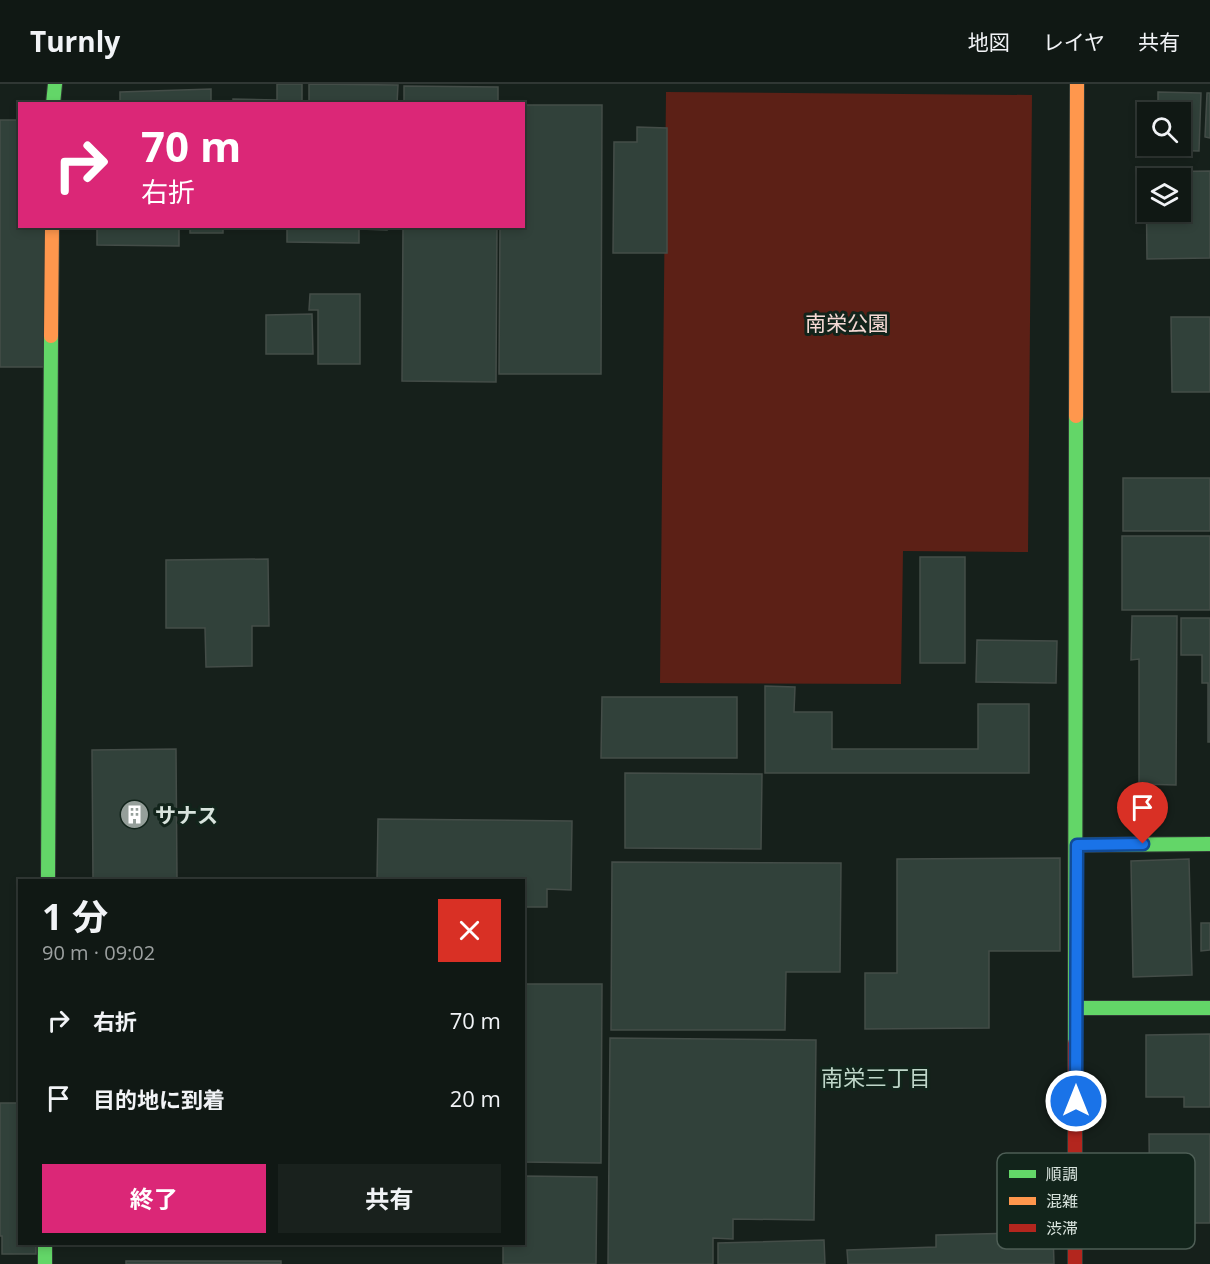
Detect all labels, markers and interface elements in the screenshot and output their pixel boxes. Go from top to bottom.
text: Turnly [30,22,120,60]
text: 地図 [968,28,1010,56]
text: レイヤ [1043,28,1105,56]
text: 共有 [1138,28,1180,56]
map controls [1137,102,1191,222]
button: search [1137,102,1191,156]
text: 70 m [141,117,241,174]
icon: right [42,126,120,204]
button: layers [1137,168,1191,222]
text: 右折 [141,173,195,210]
park label: 南栄公園 [805,309,889,337]
pin [1117,782,1168,844]
icon: arrive [1126,791,1159,824]
building icon: サナス [118,799,150,831]
place label: サナス [155,801,218,829]
text: 1 分 [42,892,108,941]
button: close [438,899,501,962]
text: 90 m · 09:02 [42,939,155,966]
icon: right [42,1004,75,1037]
text: 70 m [450,1005,501,1035]
text: 右折 [93,1006,137,1036]
district label: 南栄三丁目 [821,1062,931,1092]
position arrow [1044,1069,1108,1133]
icon: arrive [42,1082,75,1115]
text: 20 m [450,1083,501,1113]
text: 目的地に到着 [93,1084,225,1114]
legend [997,1153,1195,1249]
text: 順調 [1046,1163,1078,1185]
button: 終了 [42,1164,266,1233]
button: 共有 [278,1164,501,1233]
text: 混雑 [1046,1190,1078,1212]
text: 渋滞 [1046,1217,1078,1239]

